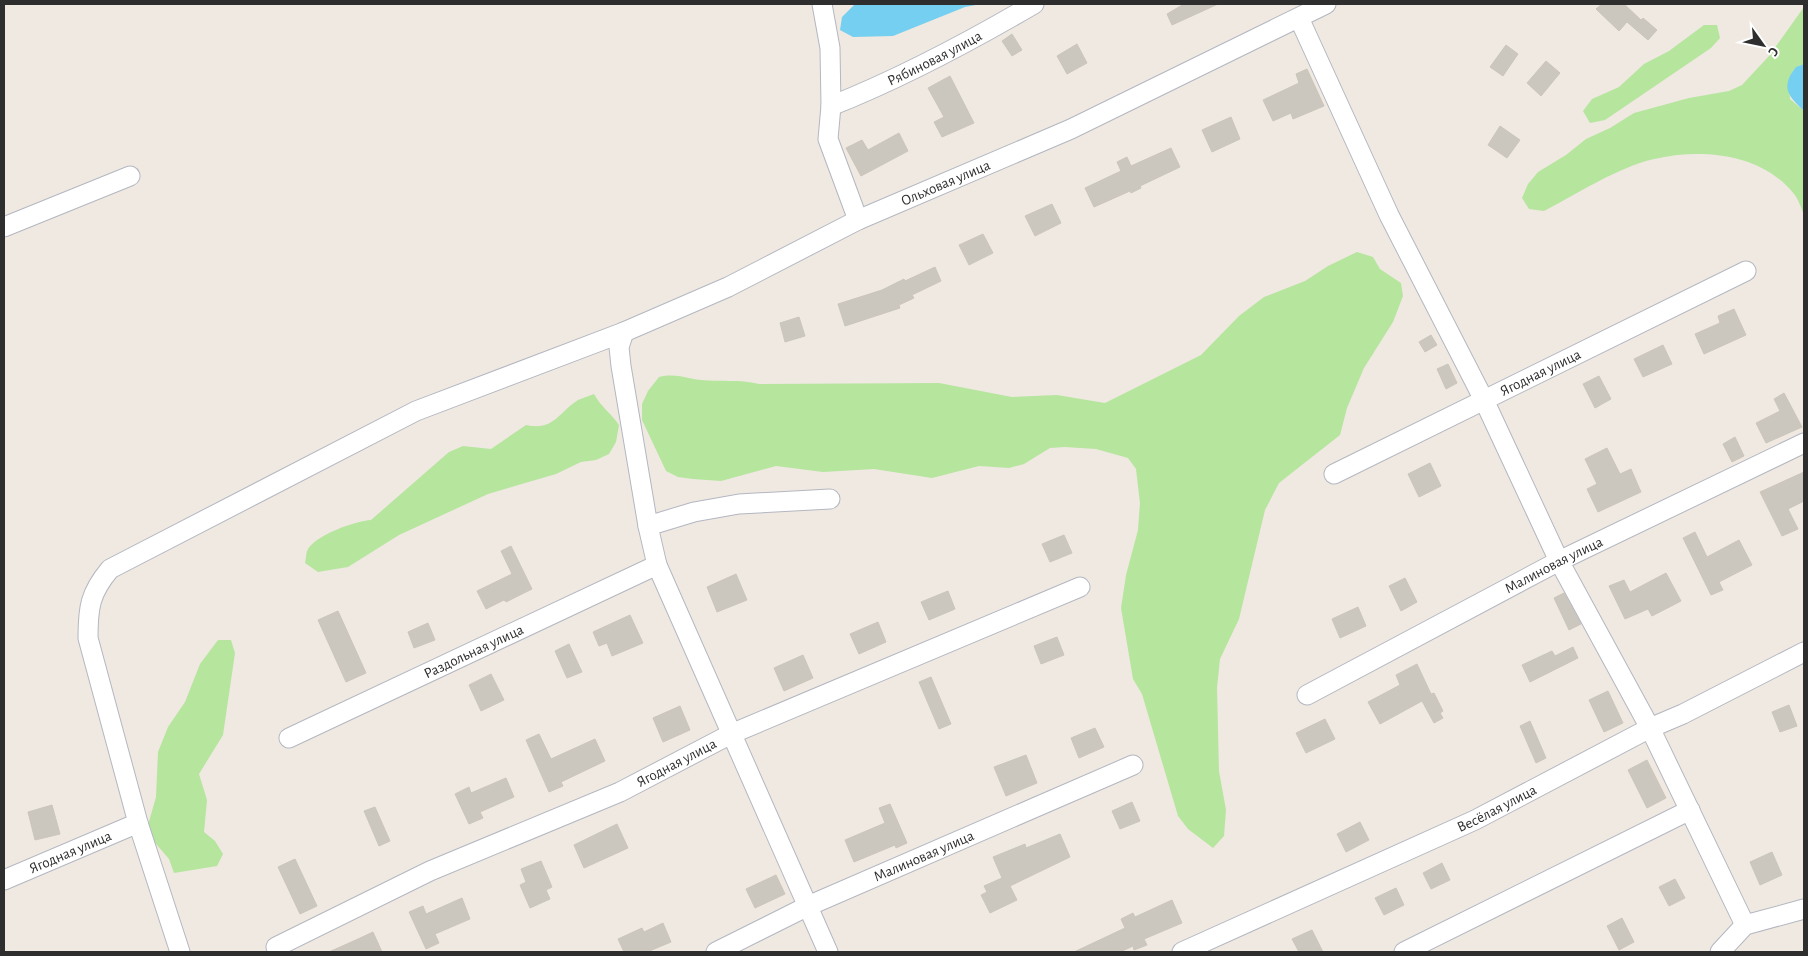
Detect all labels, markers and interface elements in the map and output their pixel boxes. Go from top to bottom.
north arrow [1738,20,1788,70]
street label: Рябиновая улица [885,28,984,88]
text: С [1765,44,1781,59]
street label: Ольховая улица [899,157,992,208]
street label: Ягодная улица [1498,346,1583,398]
street label: Малиновая улица [1502,534,1605,596]
street label: Раздольная улица [421,621,526,681]
street label: Ягодная улица [634,736,719,790]
street label: Весёлая улица [1455,782,1539,835]
street label: Малиновая улица [871,827,976,884]
street label: Ягодная улица [27,828,114,876]

